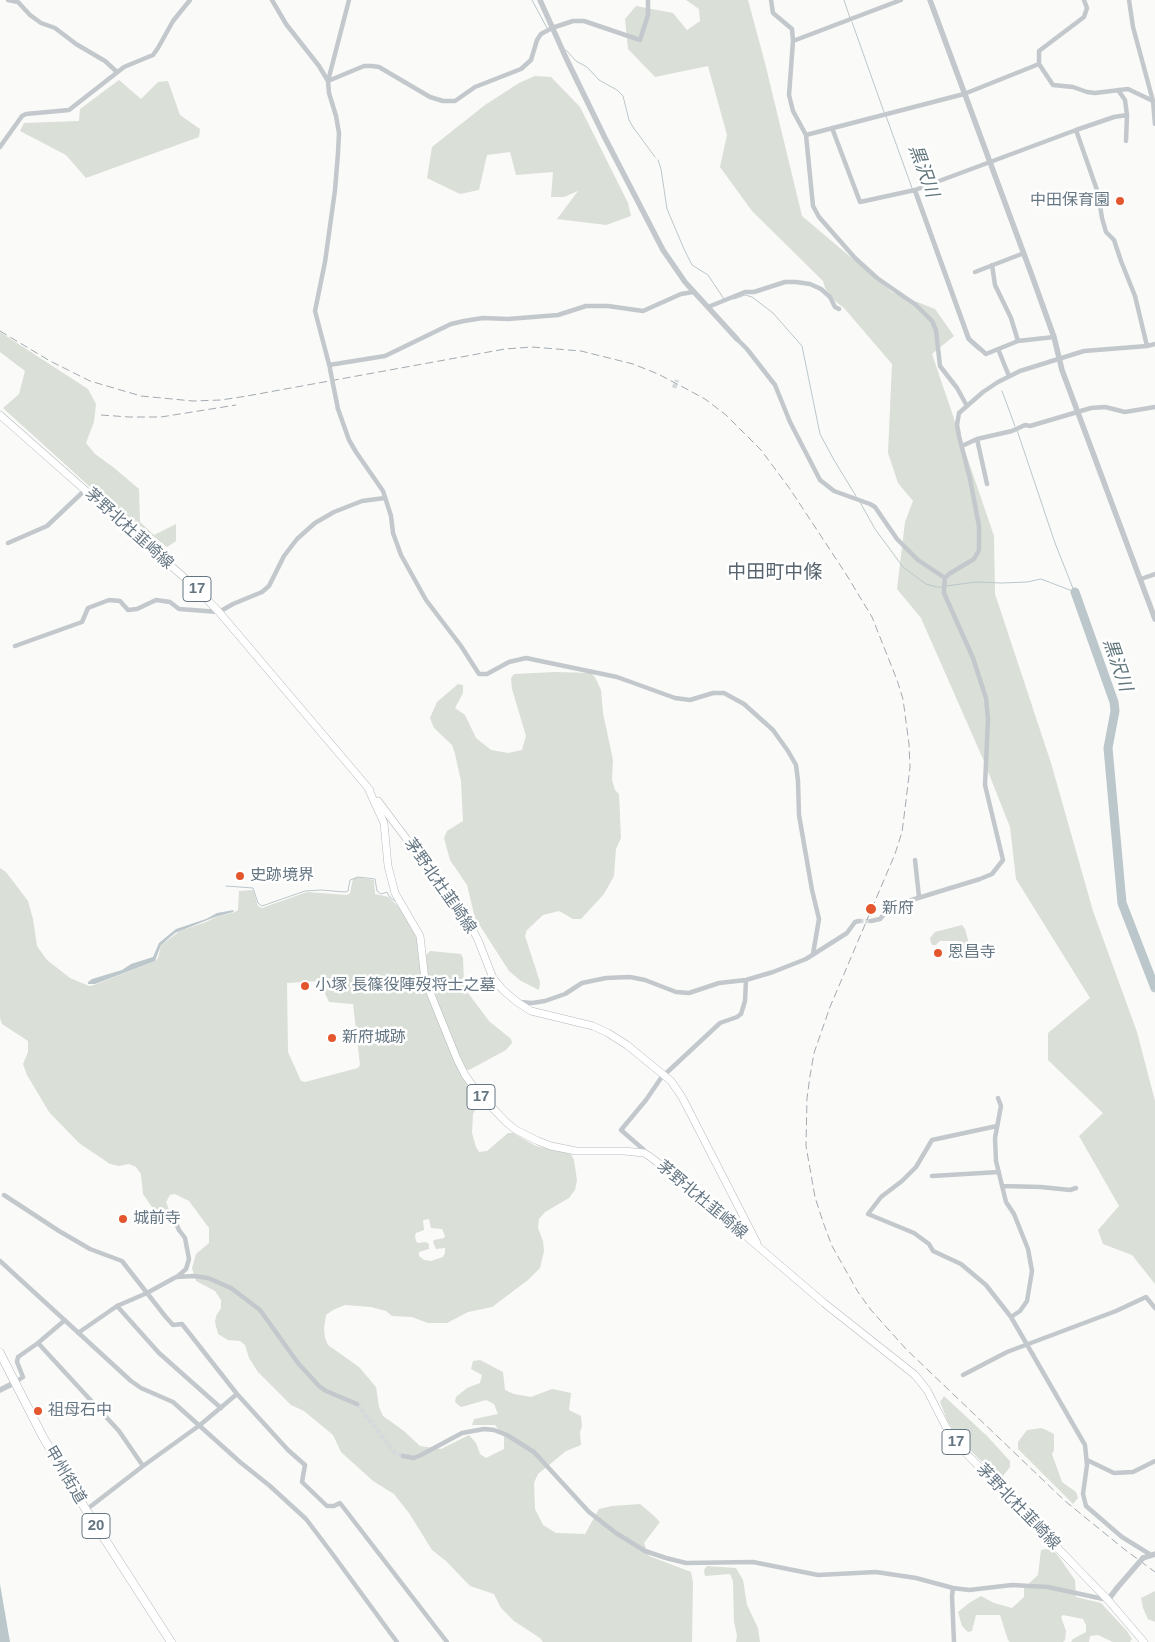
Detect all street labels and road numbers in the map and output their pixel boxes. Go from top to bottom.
street label: 茅野北杜韮崎線 [81,484,177,574]
road number: 17 [183,576,211,602]
street label: 茅野北杜韮崎線 [400,835,480,937]
road number: 17 [467,1084,495,1110]
street label: 茅野北杜韮崎線 [653,1157,751,1243]
road number: 17 [942,1430,970,1454]
street label: 甲州街道 [40,1443,90,1507]
street label: 茅野北杜韮崎線 [972,1460,1064,1554]
road number: 20 [82,1514,110,1538]

